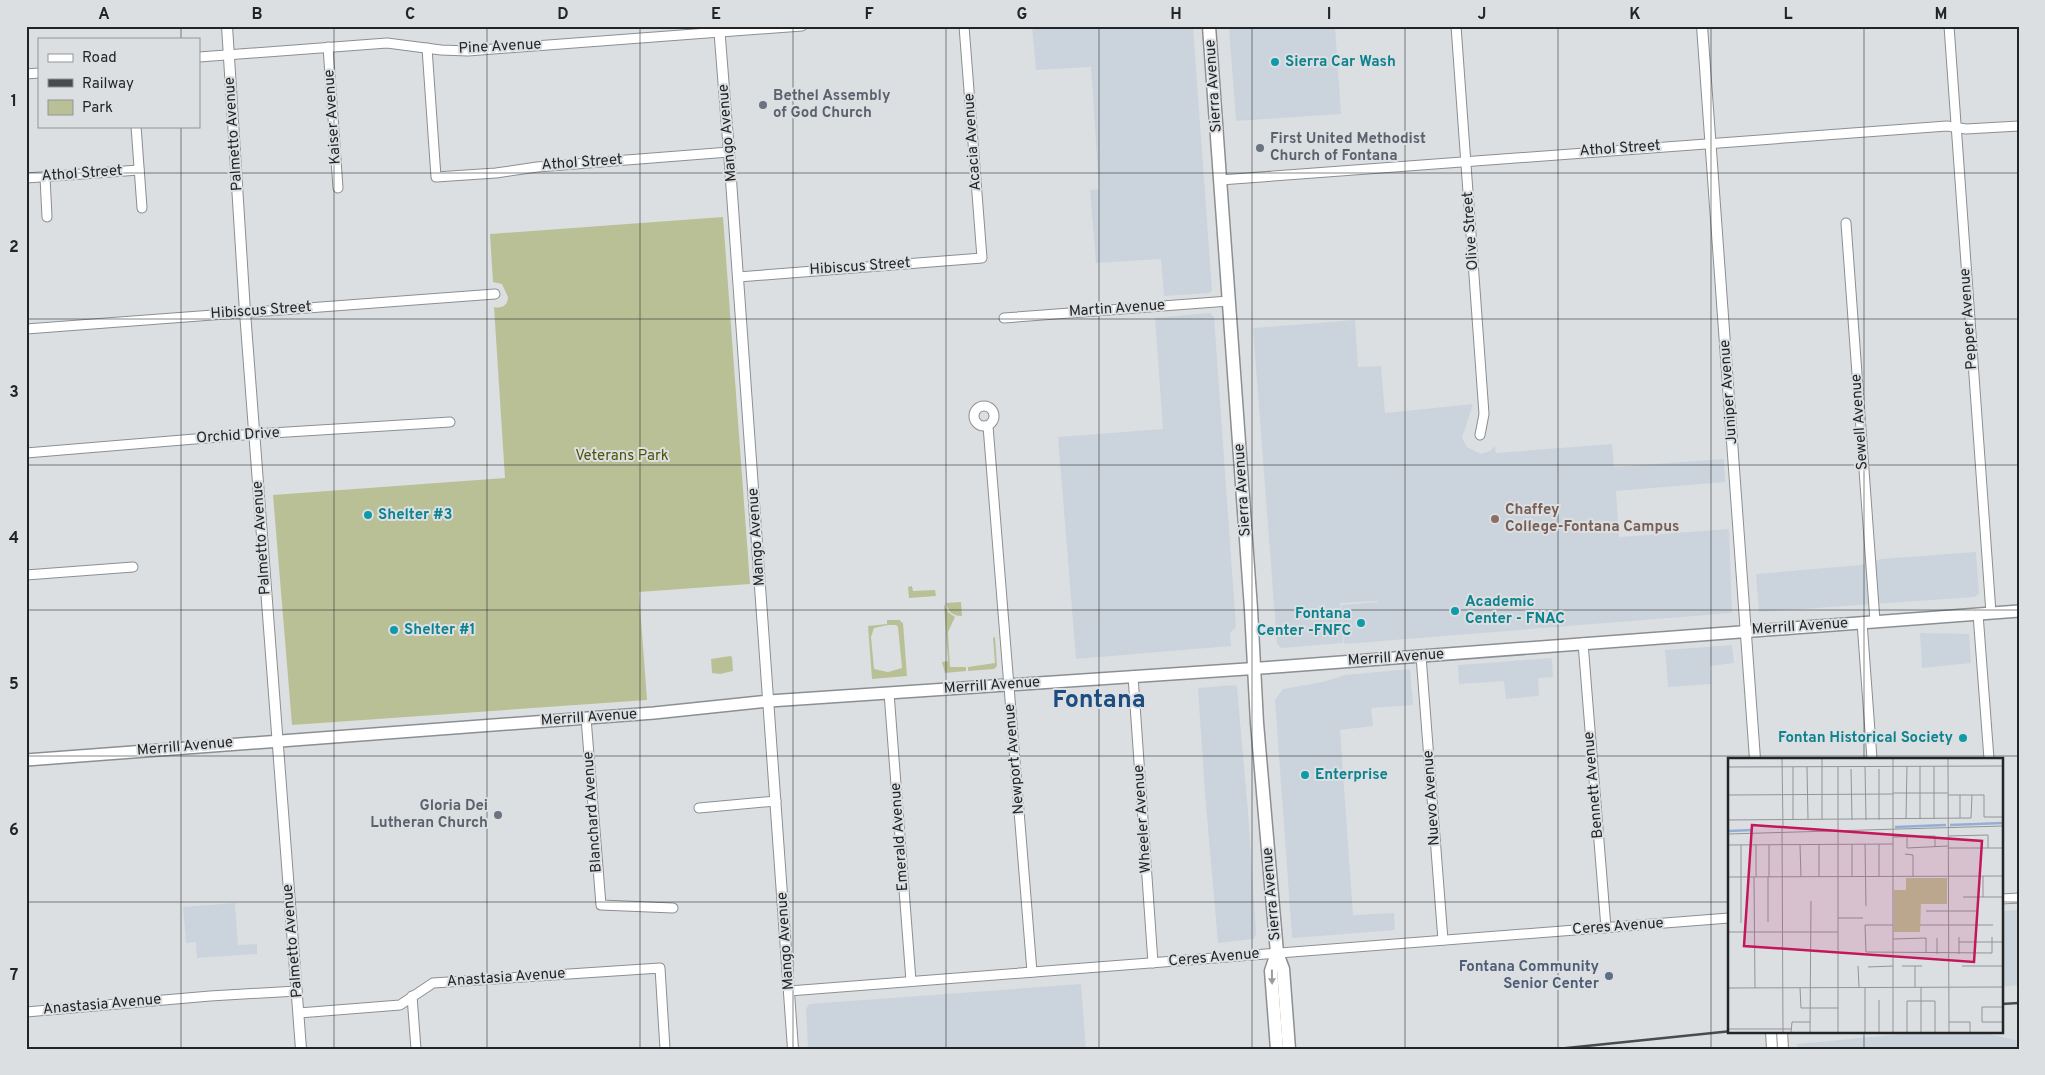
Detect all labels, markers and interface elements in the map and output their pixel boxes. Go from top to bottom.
text: A [98,5,110,25]
text: B [251,5,263,25]
text: C [405,5,415,25]
text: D [557,5,569,25]
text: E [711,5,721,25]
text: F [864,5,874,25]
text: G [1017,5,1027,25]
text: H [1170,5,1182,25]
text: I [1327,5,1331,25]
text: J [1478,5,1486,25]
text: K [1629,5,1641,25]
text: L [1783,5,1793,25]
text: M [1935,5,1947,25]
street label: Pine Avenue [458,35,542,59]
legend [38,38,200,128]
street label: Sierra Avenue [1201,39,1227,133]
text: Road [82,49,117,68]
place label: Sierra Car Wash [1285,53,1396,72]
marker: Sierra Car Wash [1269,56,1281,68]
street label: Kaiser Avenue [320,69,346,165]
text: Railway [82,75,134,94]
street label: Palmetto Avenue [221,76,247,192]
street label: Mango Avenue [714,83,742,183]
place label: Bethel Assembly of God Church [773,87,891,123]
text: 1 [11,92,17,112]
street label: Acacia Avenue [960,93,986,191]
text: Park [82,99,113,118]
marker: Bethel Assembly of God Church [757,99,769,111]
place label: First United Methodist Church of Fontana [1270,130,1426,166]
street label: Athol Street [1579,137,1661,161]
marker: First United Methodist Church of Fontana [1254,142,1266,154]
street label: Athol Street [541,151,623,175]
street label: Athol Street [41,162,123,186]
street label: Olive Street [1459,191,1483,271]
text: 2 [9,238,19,258]
street label: Hibiscus Street [809,254,911,280]
street label: Pepper Avenue [1956,267,1982,371]
street label: Martin Avenue [1068,296,1166,322]
street label: Hibiscus Street [210,298,312,324]
street label: Juniper Avenue [1716,339,1742,445]
street label: Sewell Avenue [1847,373,1873,471]
text: 3 [9,383,19,403]
street label: Orchid Drive [196,424,280,448]
street label: Sierra Avenue [1230,443,1256,537]
park label: Veterans Park [575,447,669,466]
street label: Palmetto Avenue [249,480,275,596]
street label: Mango Avenue [744,487,770,587]
place label: Chaffey College-Fontana Campus [1505,501,1679,537]
place label: Shelter #3 [378,506,453,525]
marker: Shelter #3 [362,509,374,521]
marker: Chaffey College-Fontana Campus [1489,513,1501,525]
text: 4 [9,529,19,549]
place label: Academic Center - FNAC [1465,593,1565,629]
place label: Fontana Center -FNFC [1257,605,1351,641]
marker: Academic Center - FNAC [1449,605,1461,617]
street label: Merrill Avenue [1751,614,1849,640]
marker: Fontana Center -FNFC [1355,617,1367,629]
place label: Shelter #1 [404,621,476,640]
marker: Shelter #1 [388,624,400,636]
street label: Merrill Avenue [1347,645,1445,671]
street label: Merrill Avenue [943,673,1041,699]
text: 5 [9,675,19,695]
district label: Fontana [1052,685,1146,717]
street label: Newport Avenue [1001,703,1029,815]
street label: Merrill Avenue [540,705,638,731]
place label: Fontan Historical Society [1778,729,1953,748]
street label: Bennett Avenue [1580,731,1608,839]
marker: Fontan Historical Society [1957,732,1969,744]
street label: Merrill Avenue [136,733,234,761]
street label: Nuevo Avenue [1419,750,1445,846]
street label: Blanchard Avenue [579,751,607,873]
inset map [1728,758,2002,1032]
street label: Wheeler Avenue [1130,764,1156,874]
place label: Enterprise [1315,766,1388,785]
marker: Enterprise [1299,769,1311,781]
street label: Emerald Avenue [887,782,913,892]
place label: Gloria Dei Lutheran Church [370,797,488,833]
marker: Gloria Dei Lutheran Church [492,809,504,821]
text: 6 [9,821,19,841]
street label: Sierra Avenue [1258,847,1286,941]
street label: Palmetto Avenue [279,883,307,999]
street label: Mango Avenue [773,891,799,991]
street label: Ceres Avenue [1572,914,1664,940]
street label: Ceres Avenue [1168,945,1260,971]
place label: Fontana Community Senior Center [1459,958,1600,994]
street label: Anastasia Avenue [446,964,566,992]
text: 7 [10,966,18,986]
one-way arrow [1268,970,1276,986]
marker: Fontana Community Senior Center [1603,970,1615,982]
street label: Anastasia Avenue [42,990,162,1020]

